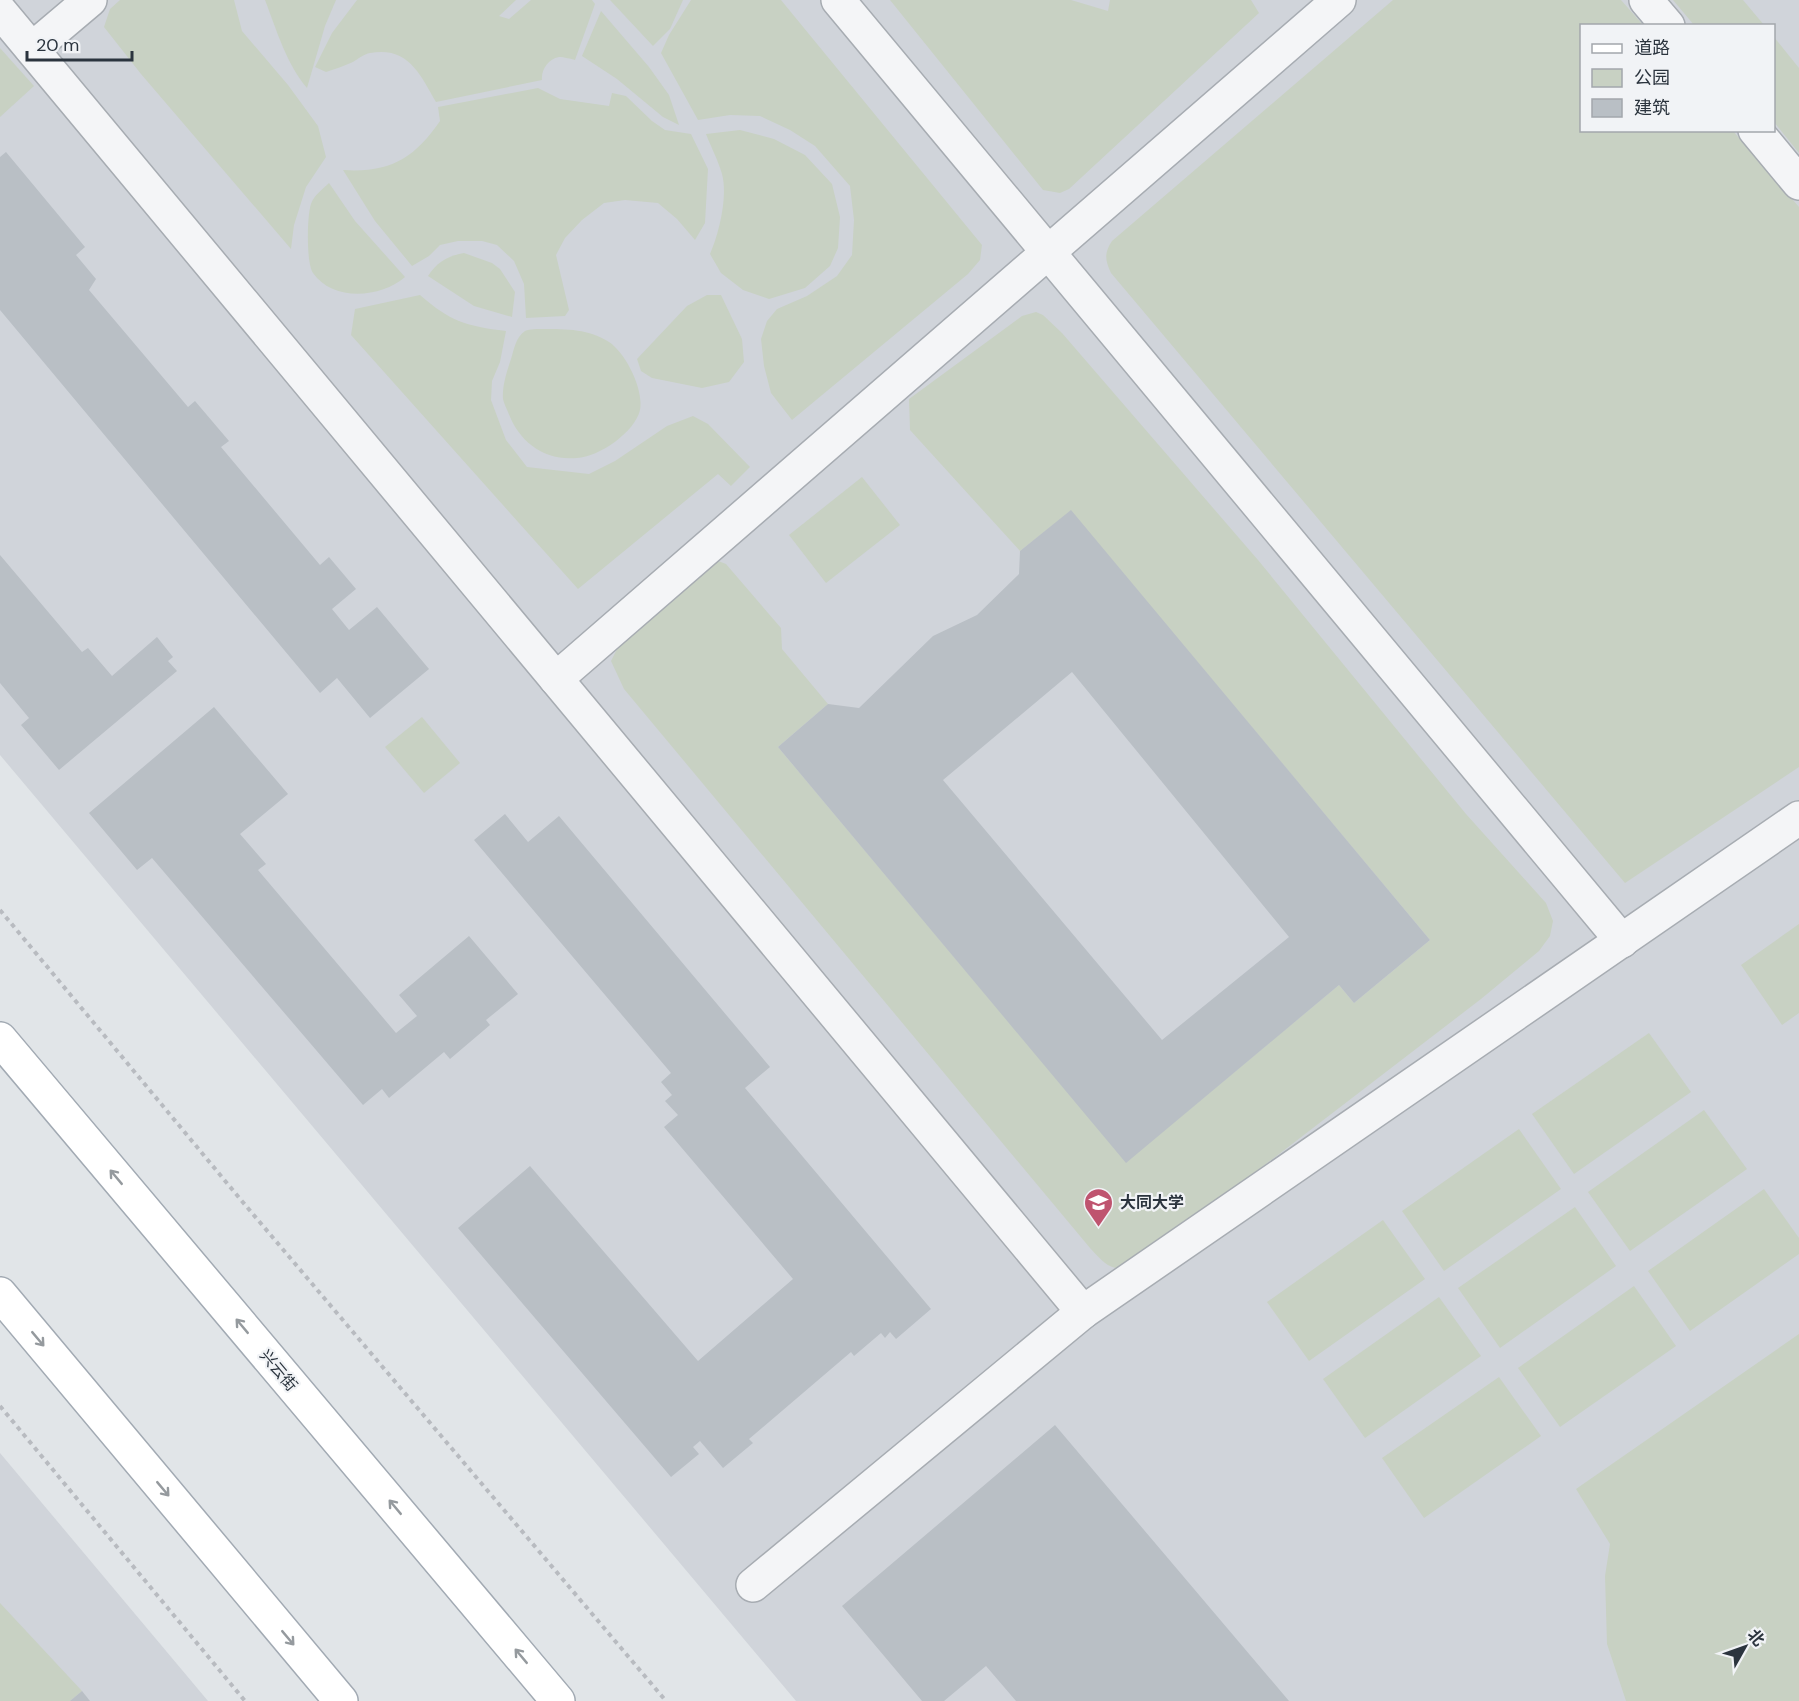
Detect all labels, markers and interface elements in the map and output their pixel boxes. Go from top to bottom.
scale bar [27,24,132,62]
legend [1580,24,1775,132]
text: 20 m [36,33,79,57]
text: 道路 [1634,36,1670,60]
text: 公园 [1634,66,1670,90]
text: 建筑 [1634,96,1670,120]
one-way arrow [110,1169,123,1185]
school or university icon: 大同大学 [1083,1186,1115,1228]
place label: 大同大学 [1120,1192,1184,1213]
one-way arrow [235,1319,249,1334]
one-way arrow [31,1331,44,1347]
street label: 兴云街 [255,1345,302,1395]
one-way arrow [156,1481,170,1496]
one-way arrow [388,1500,402,1515]
north arrow [1715,1617,1775,1677]
text: 北 [1743,1625,1769,1651]
one-way arrow [281,1630,295,1645]
one-way arrow [514,1648,527,1664]

